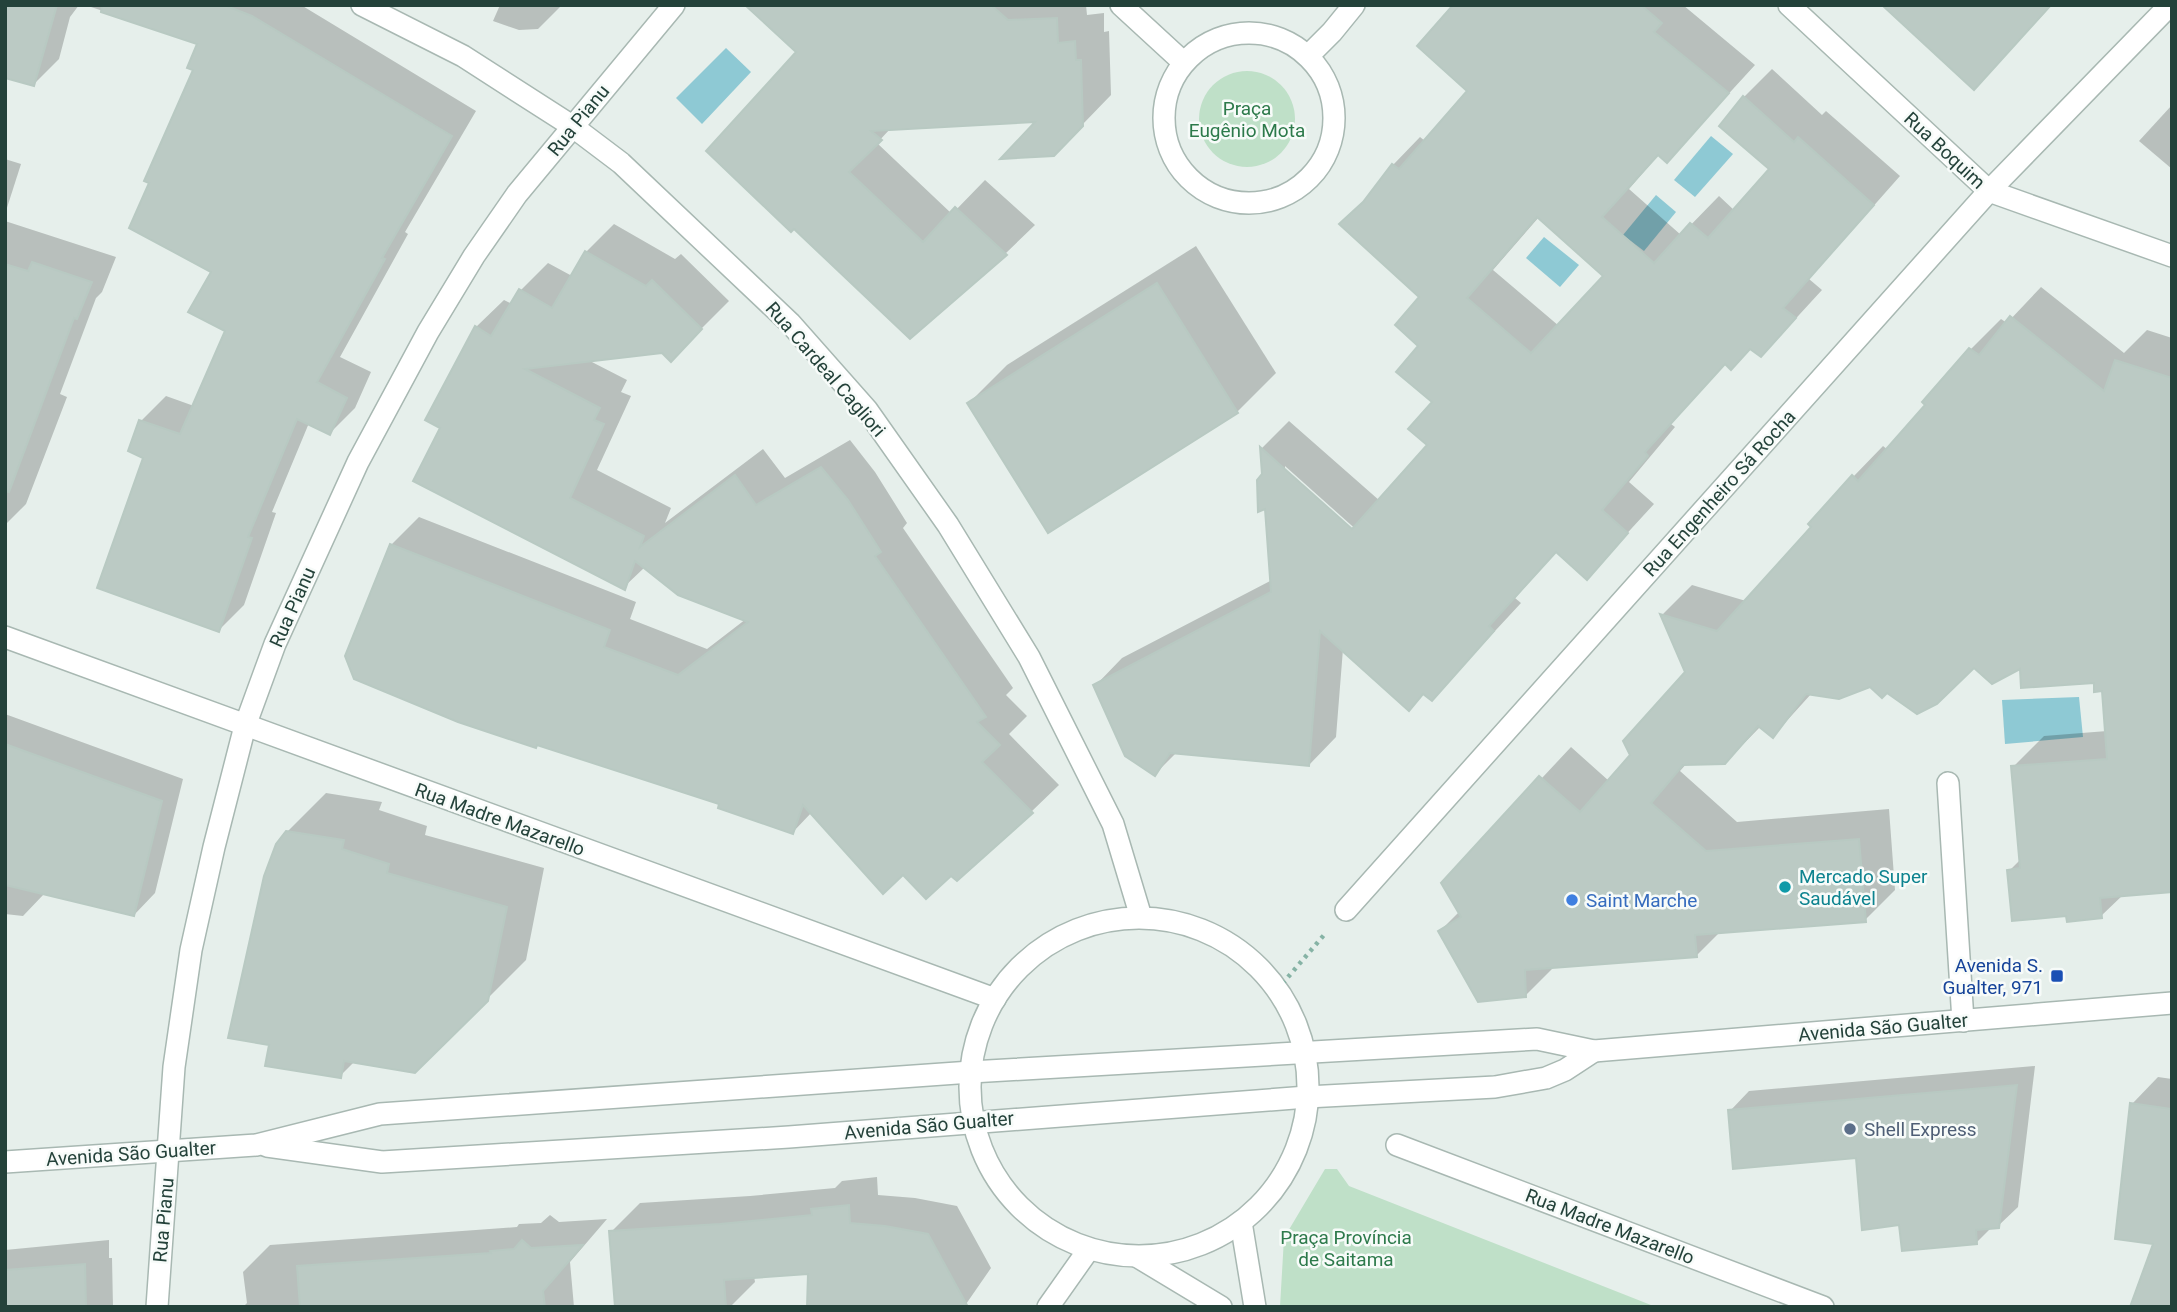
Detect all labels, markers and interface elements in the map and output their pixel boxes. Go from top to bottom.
street label: Rua Pianu [543,80,614,161]
park label: Praça Eugênio Mota [1189,97,1305,142]
street label: Rua Boquim [1899,107,1990,194]
street label: Rua Cardeal Cagliori [761,297,890,441]
street label: Rua Engenheiro Sá Rocha [1638,405,1800,581]
street label: Rua Pianu [265,564,320,651]
street label: Rua Madre Mazarello [412,778,588,861]
place label: Mercado Super Saudável [1799,865,1928,910]
marker: Mercado Super Saudável [1777,879,1793,895]
place label: Saint Marche [1586,889,1697,912]
marker: Saint Marche [1564,892,1580,908]
place label: Avenida S. Gualter, 971 [1943,954,2043,999]
marker: Avenida S. Gualter, 971 [2049,968,2065,984]
street label: Avenida São Gualter [1797,1009,1969,1046]
street label: Avenida São Gualter [843,1107,1015,1144]
place label: Shell Express [1864,1118,1977,1141]
marker: Shell Express [1842,1121,1858,1137]
street label: Avenida São Gualter [45,1136,217,1171]
street label: Rua Pianu [148,1177,179,1263]
street label: Rua Madre Mazarello [1522,1184,1698,1269]
park label: Praça Província de Saitama [1280,1226,1412,1271]

